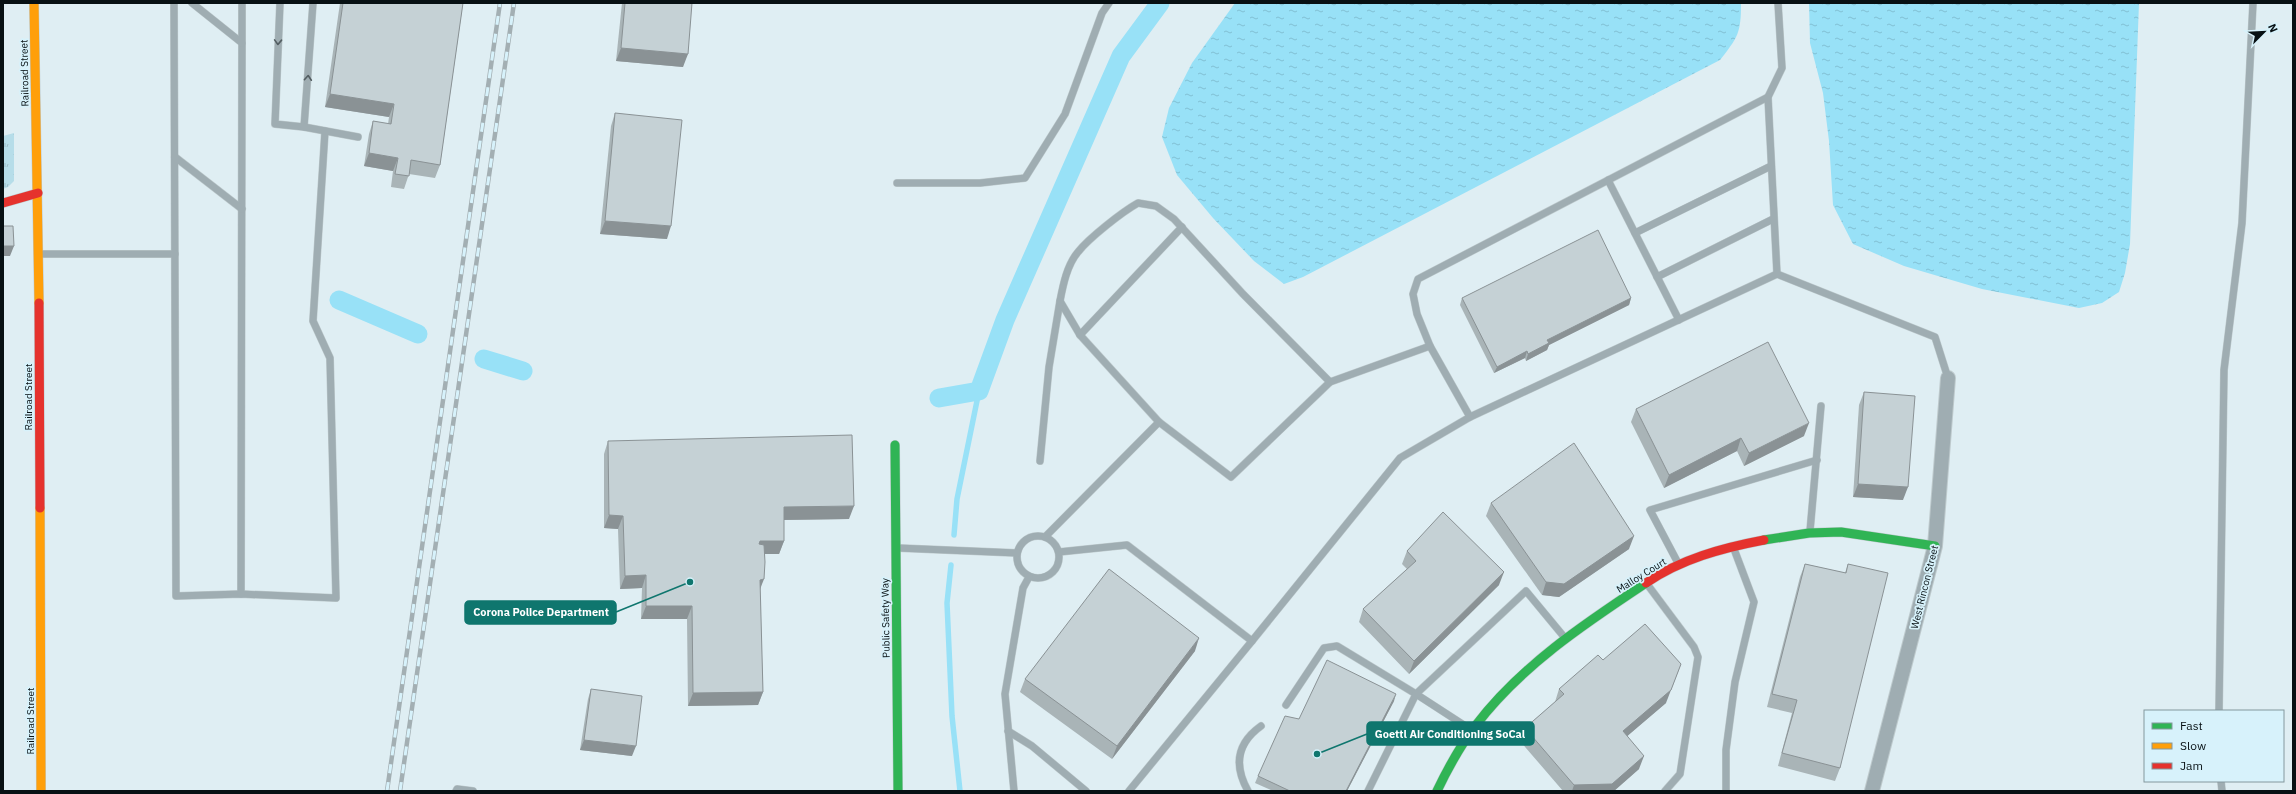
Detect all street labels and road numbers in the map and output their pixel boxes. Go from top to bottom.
street label: Railroad Street [17,39,32,107]
street label: Railroad Street [22,363,35,431]
street label: West Rincon Street [1908,544,1941,630]
street label: Malloy Court [1614,555,1669,596]
street label: Public Safety Way [878,578,893,658]
street label: Railroad Street [24,687,37,755]

